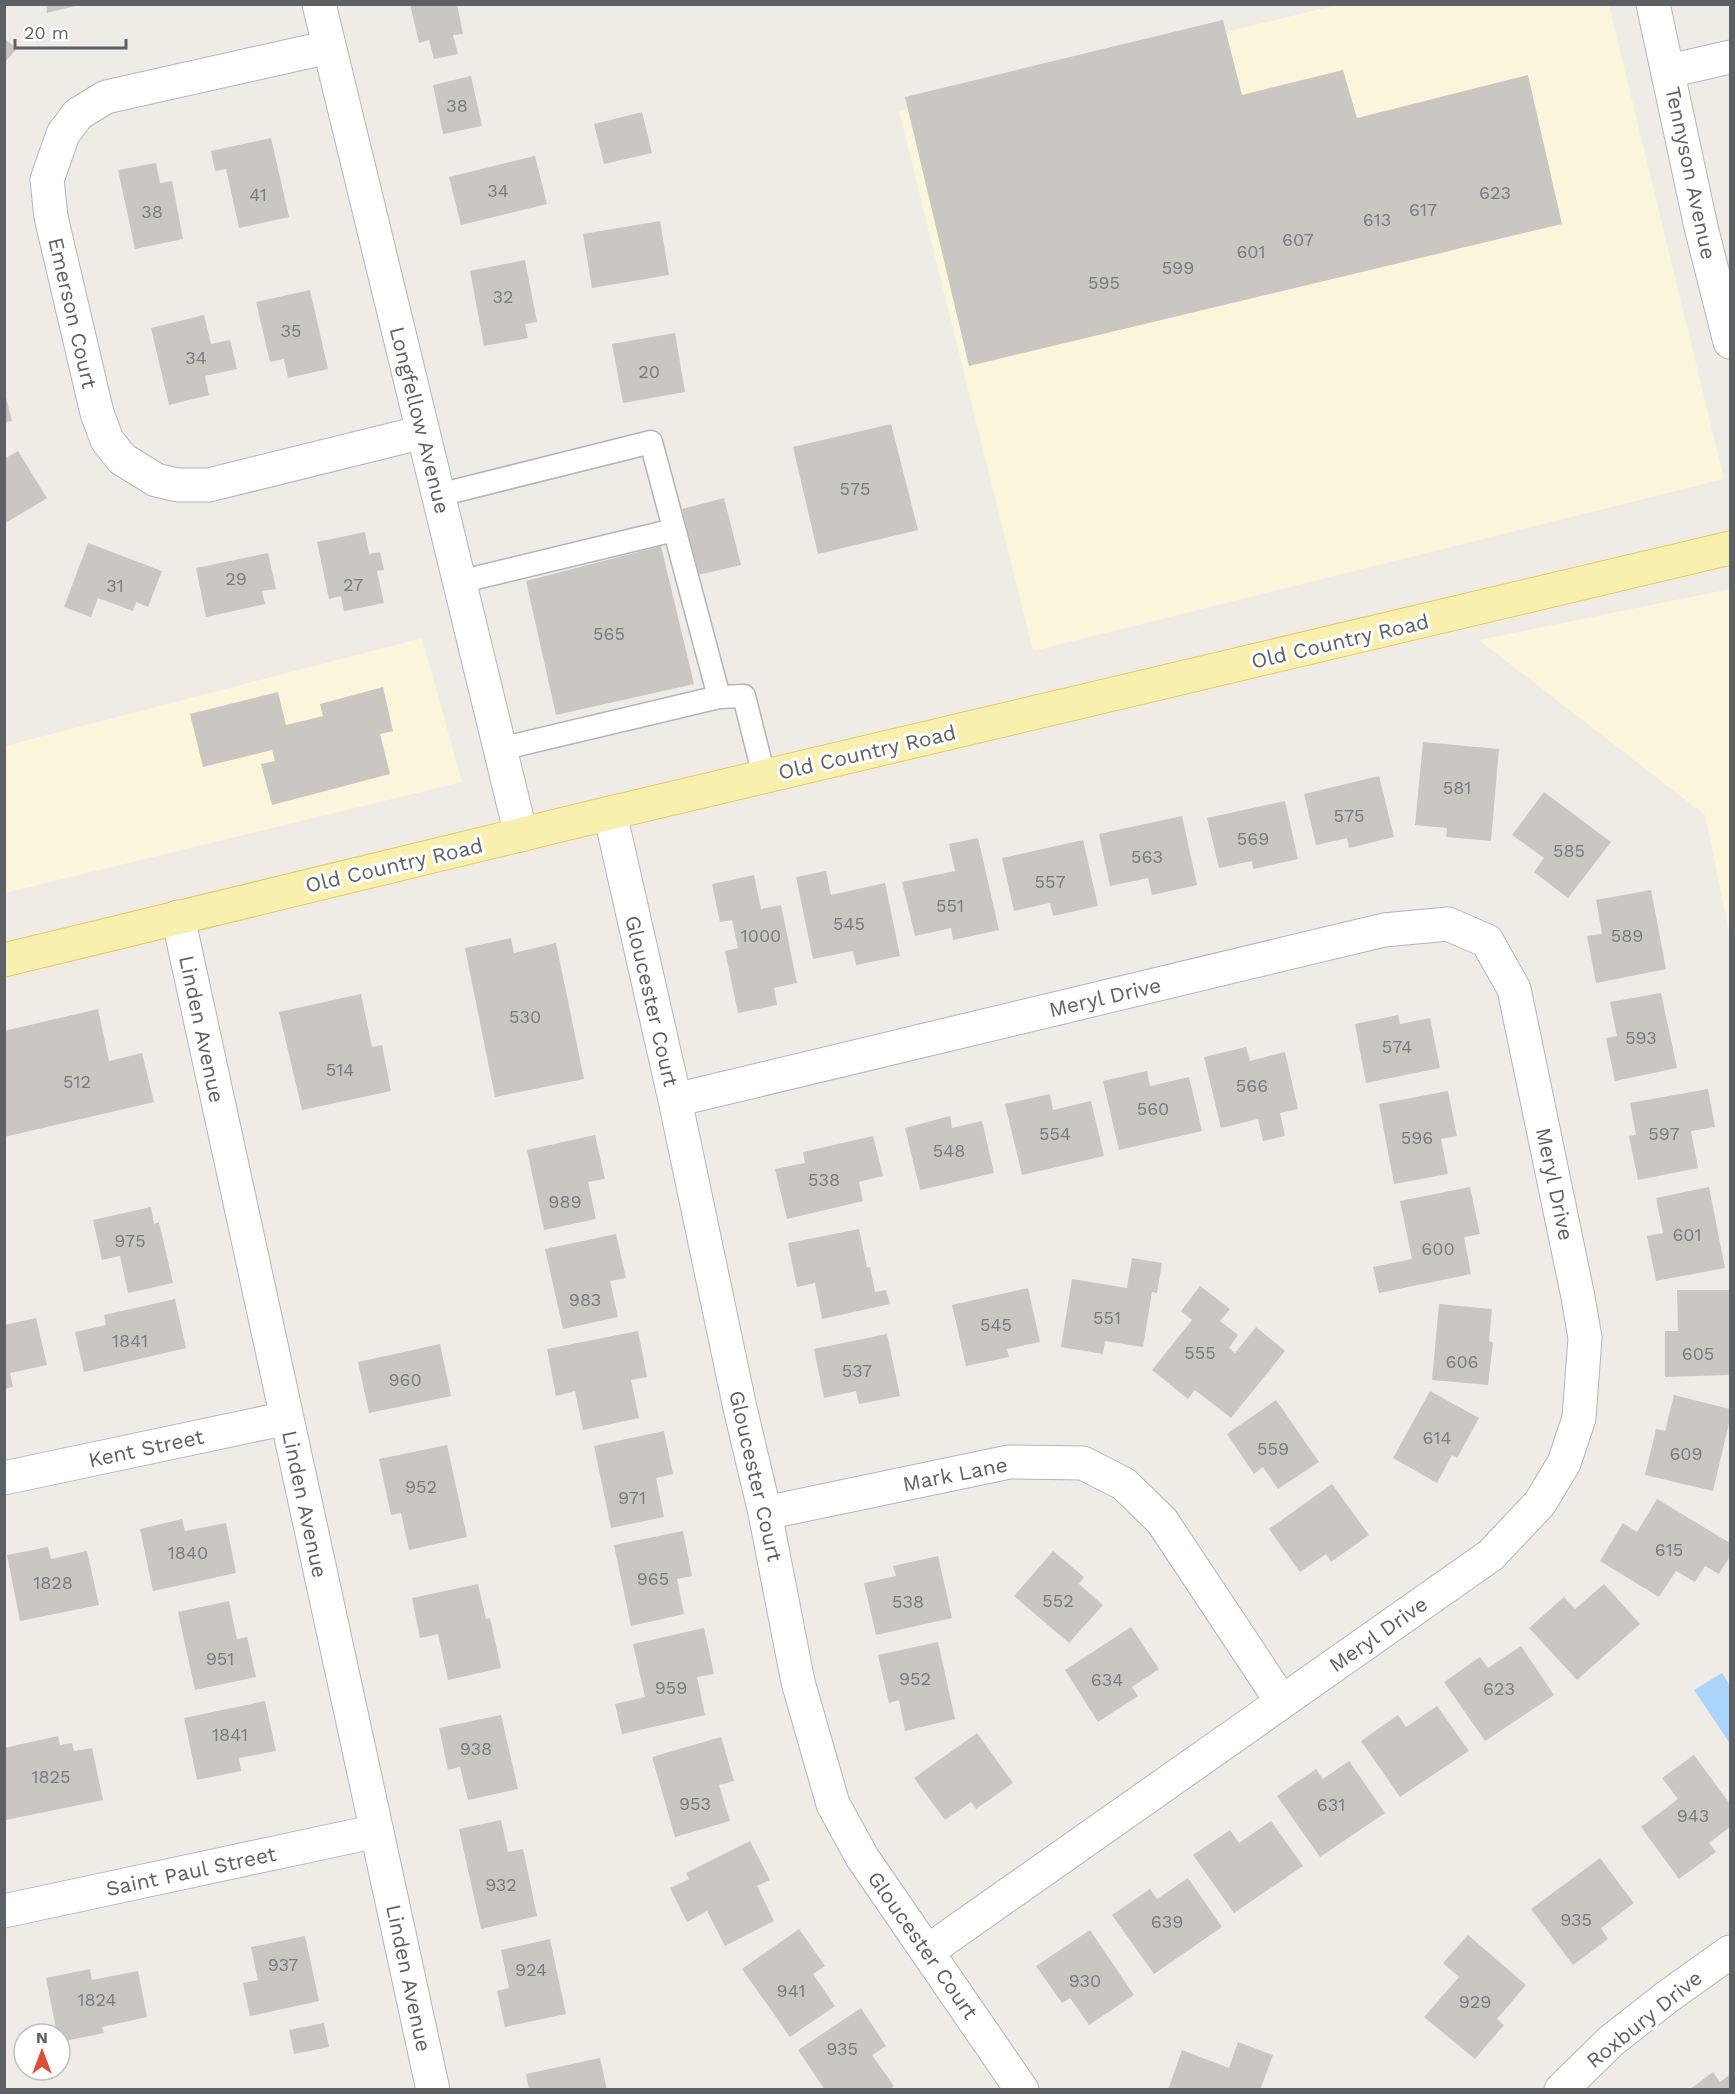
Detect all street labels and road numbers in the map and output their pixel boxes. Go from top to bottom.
street label: Tennyson Avenue [1660,84,1722,262]
street label: Emerson Court [43,235,103,391]
street label: Longfellow Avenue [385,324,455,516]
street label: Old Country Road [1249,608,1431,674]
street label: Old Country Road [776,719,958,785]
street label: Old Country Road [303,832,485,898]
street label: Gloucester Court [620,913,684,1089]
street label: Linden Avenue [174,953,230,1105]
street label: Meryl Drive [1046,972,1164,1022]
street label: Meryl Drive [1531,1125,1579,1243]
street label: Gloucester Court [724,1388,788,1564]
street label: Kent Street [86,1424,206,1472]
street label: Linden Avenue [277,1428,333,1580]
street label: Mark Lane [900,1452,1010,1496]
street label: Meryl Drive [1324,1591,1432,1677]
street label: Saint Paul Street [104,1841,279,1901]
street label: Gloucester Court [863,1866,984,2024]
street label: Linden Avenue [381,1902,437,2054]
street label: Roxbury Drive [1581,1965,1707,2073]

